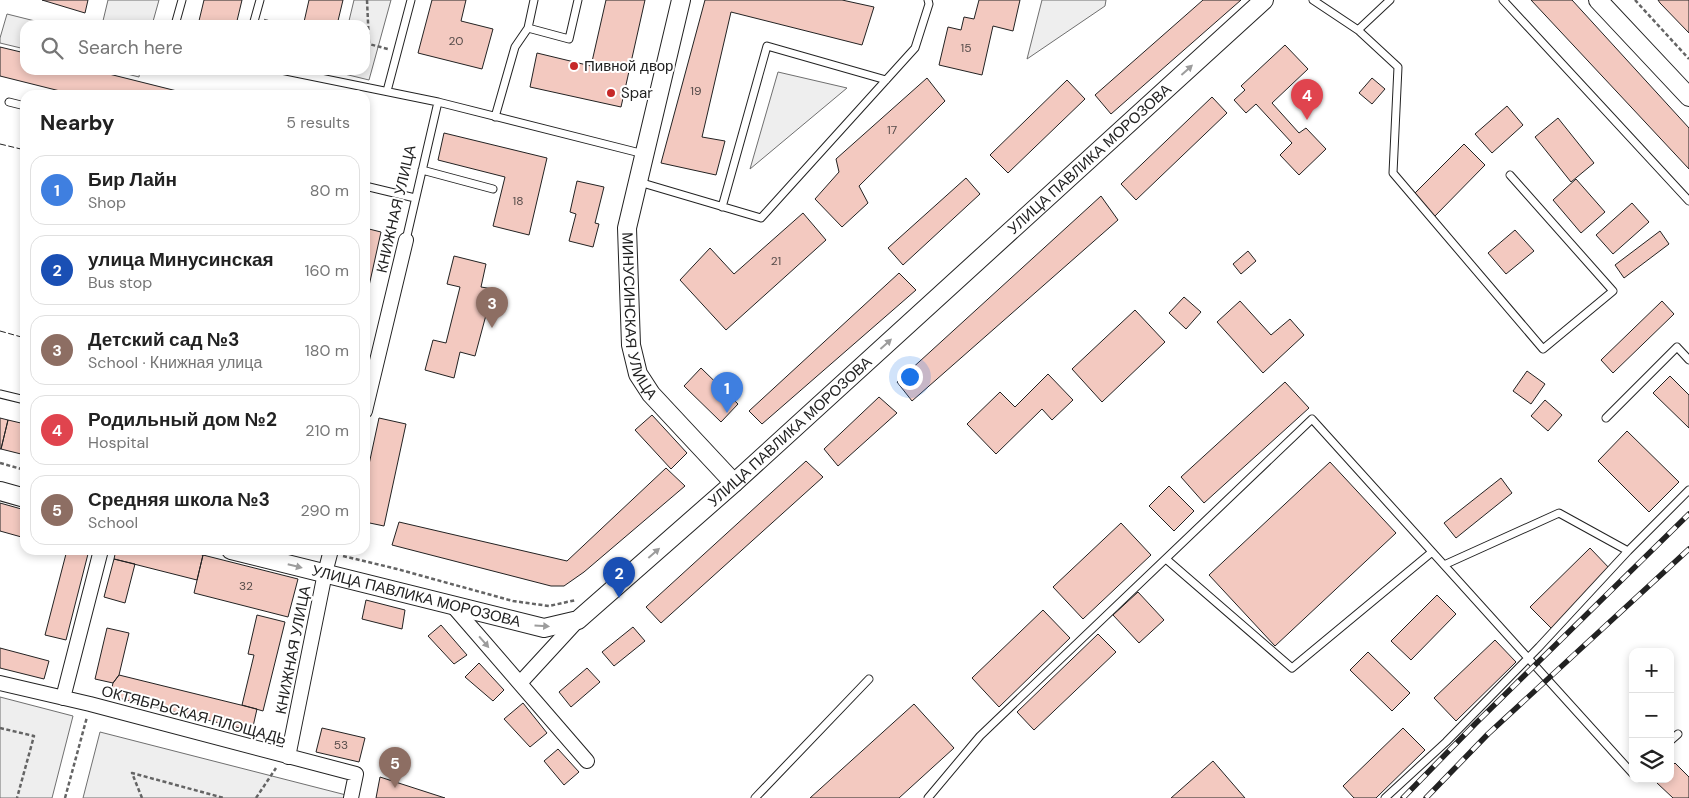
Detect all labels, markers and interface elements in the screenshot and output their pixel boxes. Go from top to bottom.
search box [20,20,370,75]
house number: 20 [448,33,464,49]
icon: search [38,34,66,62]
text: Search here [78,35,183,60]
house number: 15 [960,40,972,56]
place label: Пивной двор [584,56,673,76]
marker: Пивной двор [568,60,580,72]
one-way arrow [1181,64,1194,75]
street label: УЛИЦА ПАВЛИКА МОРОЗОВА [1003,79,1175,239]
pin: 4 [1291,79,1323,120]
place label: Spar [621,83,653,103]
house number: 19 [690,83,702,99]
marker: Spar [605,87,617,99]
text: Nearby [40,109,114,137]
text: 5 results [286,112,350,133]
house number: 17 [887,122,897,138]
street label: КНИЖНАЯ УЛИЦА [372,143,420,275]
text: Бир Лайн [88,167,177,192]
text: 1 [54,180,60,201]
text: 80 m [310,180,349,201]
text: Shop [88,192,126,213]
house number: 18 [512,193,524,209]
street label: МИНУСИНСКАЯ УЛИЦА [617,232,662,403]
text: улица Минусинская [88,247,274,272]
house number: 21 [771,253,781,269]
text: 2 [52,260,62,281]
text: 160 m [305,260,349,281]
text: Bus stop [88,272,152,293]
pin: 3 [476,287,508,328]
text: Детский сад №3 [88,327,240,352]
one-way arrow [880,338,892,350]
text: 3 [52,340,62,361]
text: 180 m [305,340,349,361]
text: School · Книжная улица [88,352,262,373]
street label: УЛИЦА ПАВЛИКА МОРОЗОВА [704,352,876,511]
your location [897,364,923,390]
pin: 1 [711,372,743,413]
text: Родильный дом №2 [88,407,277,432]
text: 4 [52,420,62,441]
text: 210 m [305,420,349,441]
text: Hospital [88,432,149,453]
text: Средняя школа №3 [88,487,270,512]
text: 5 [52,500,62,521]
text: 290 m [300,500,349,521]
text: School [88,512,138,533]
one-way arrow [648,547,660,559]
pin: 2 [603,557,635,598]
street label: УЛИЦА ПАВЛИКА МОРОЗОВА [310,561,523,632]
one-way arrow [287,562,302,570]
house number: 32 [239,578,253,594]
street label: КНИЖНАЯ УЛИЦА [271,584,315,716]
one-way arrow [534,623,550,631]
one-way arrow [478,635,489,648]
map controls [1629,648,1674,783]
button: + [1629,648,1674,693]
street label: ОКТЯБРЬСКАЯ ПЛОЩАДЬ [99,681,289,749]
button: − [1629,693,1674,738]
house number: 53 [334,737,348,753]
button: layers [1629,738,1674,783]
pin: 5 [379,747,411,788]

